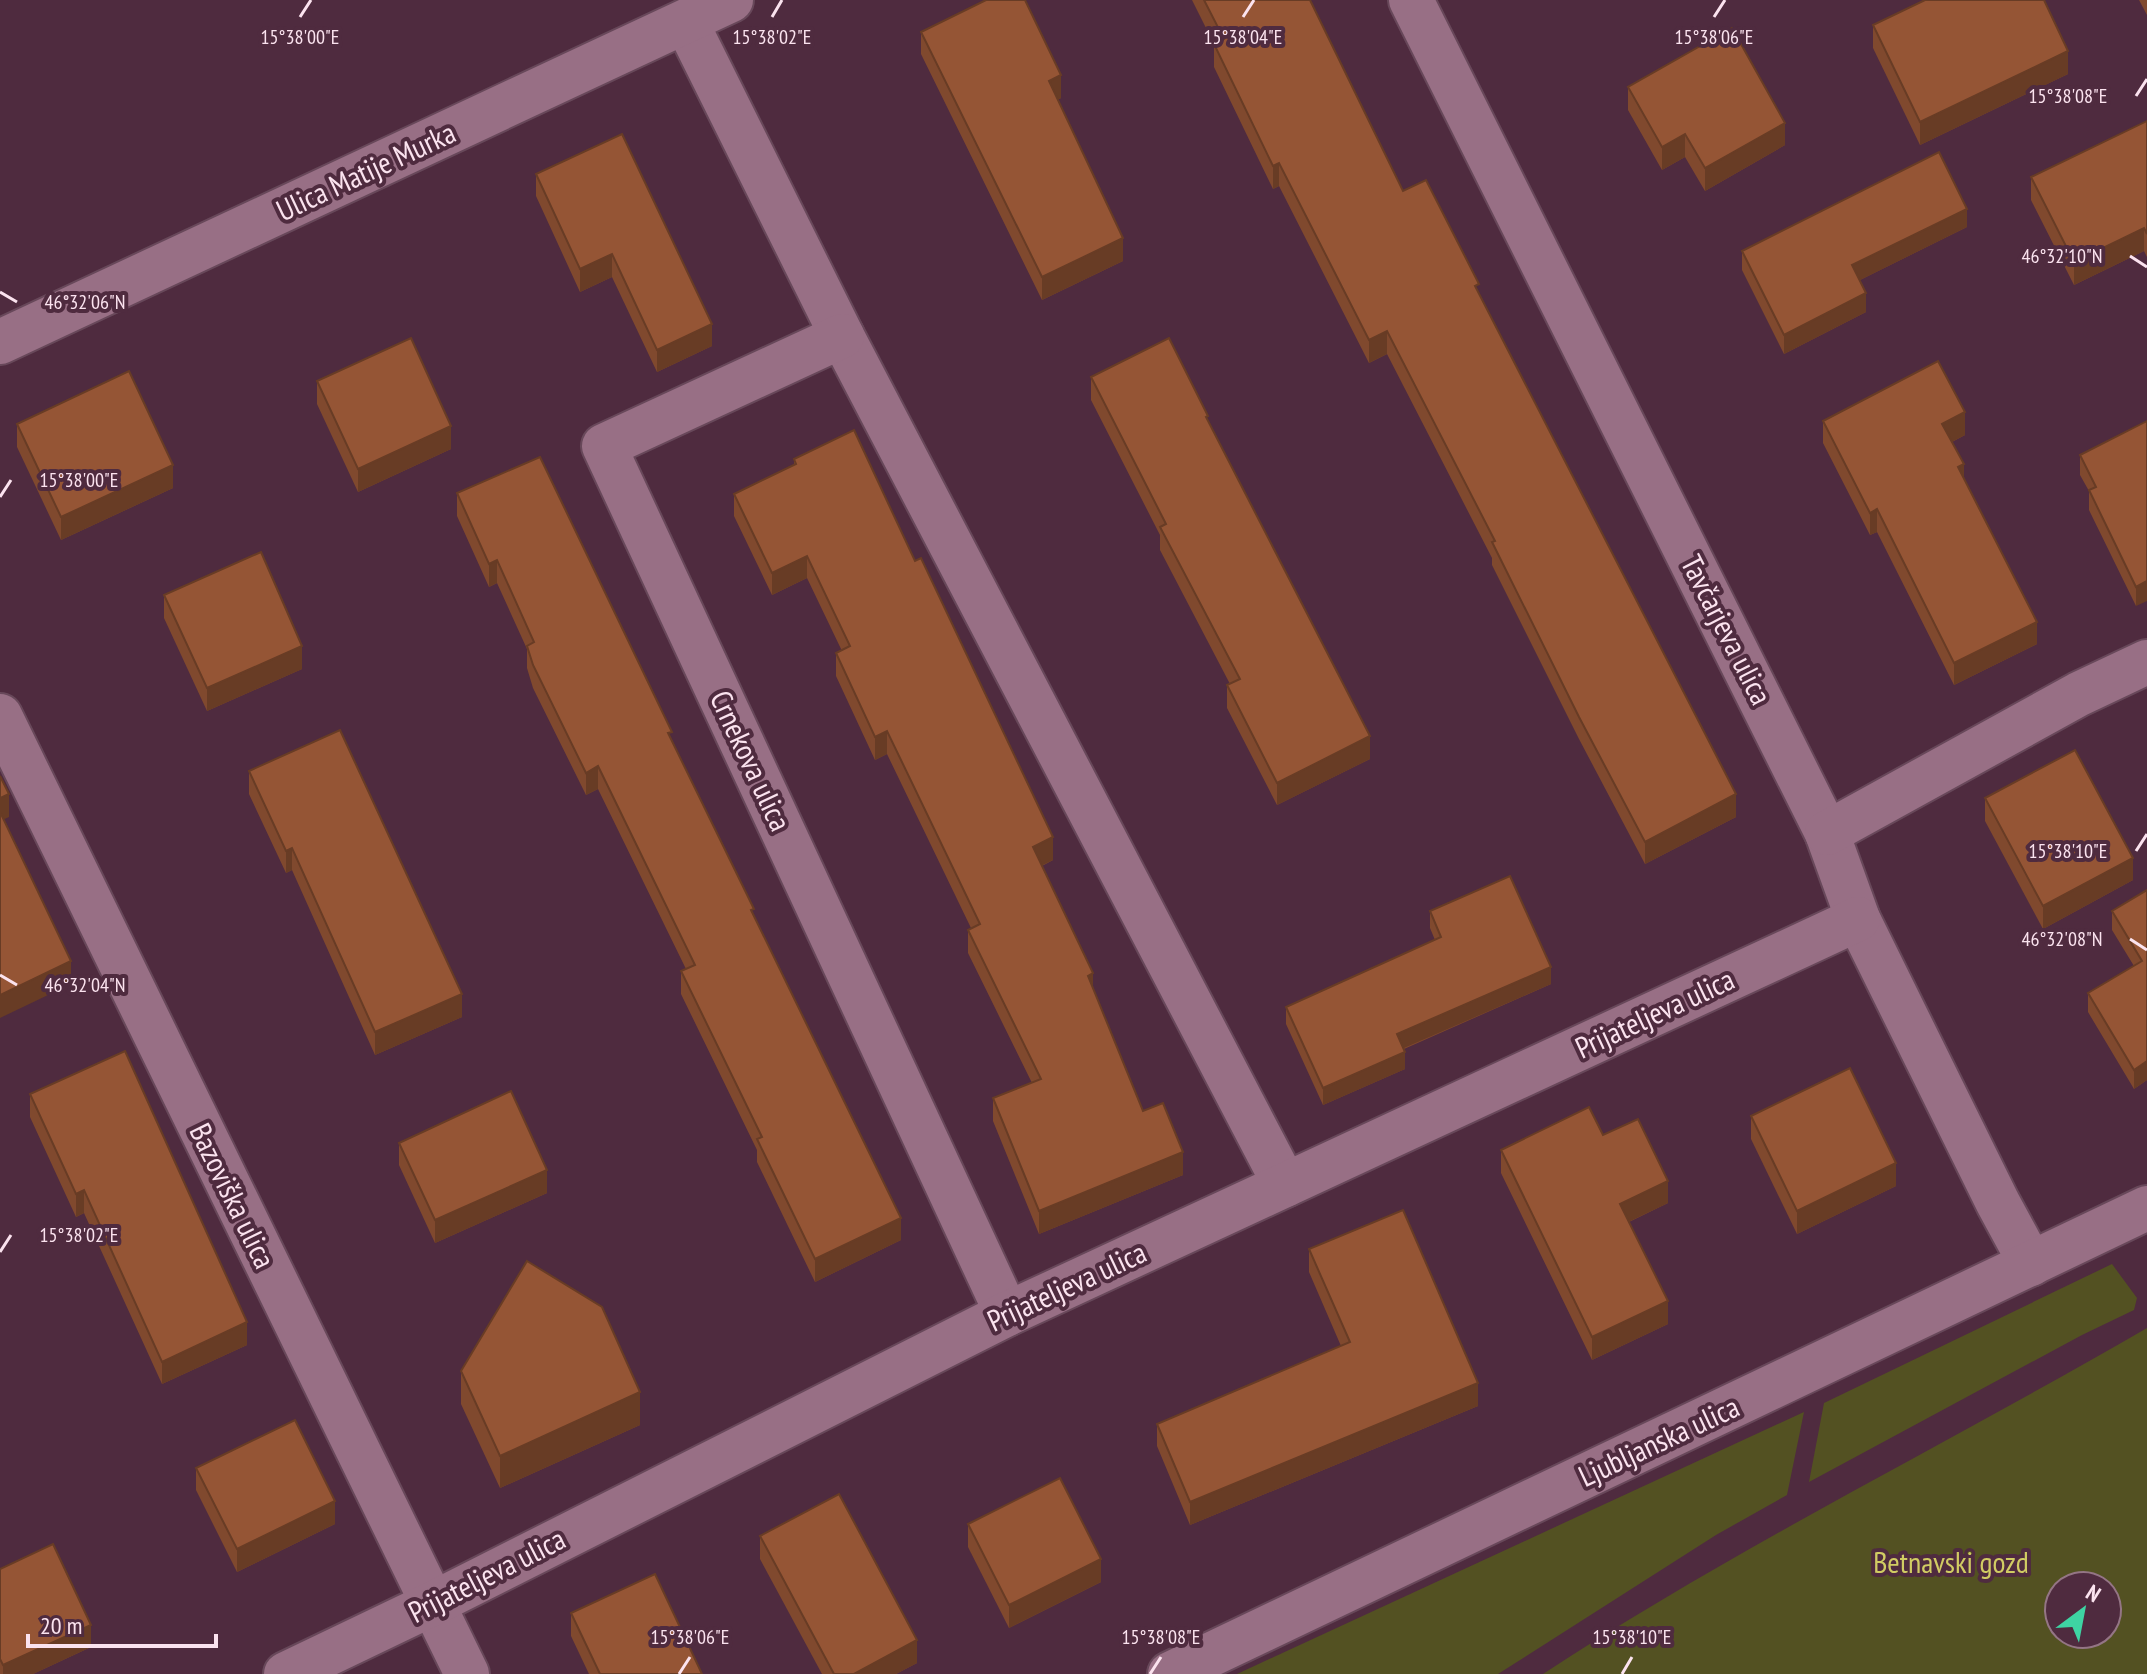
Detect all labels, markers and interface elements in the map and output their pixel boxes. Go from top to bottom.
text: 15°38'00"E [261,24,339,50]
text: 15°38'02"E [733,24,811,50]
text: 15°38'04"E [1204,24,1282,50]
text: 15°38'06"E [1675,24,1753,50]
text: 15°38'08"E [2029,83,2107,109]
street label: Ulica Matije Murka [270,112,461,229]
text: 46°32'10"N [2022,243,2102,269]
text: 46°32'06"N [45,289,125,315]
text: 15°38'00"E [40,467,118,493]
street label: Tavčarjeva ulica [1673,548,1782,711]
street label: Crnekova ulica [702,684,801,837]
text: 15°38'10"E [2029,838,2107,864]
text: 46°32'08"N [2022,926,2102,952]
street label: Prijateljeva ulica [1569,959,1740,1066]
text: 46°32'04"N [45,972,125,998]
street label: Bazoviška ulica [181,1116,285,1274]
text: 15°38'02"E [40,1222,118,1248]
street label: Prijateljeva ulica [981,1232,1152,1339]
street label: Ljubljanska ulica [1572,1386,1745,1495]
street label: Prijateljeva ulica [401,1519,571,1631]
park label: Betnavski gozd [1873,1542,2029,1581]
north arrow [2043,1570,2123,1650]
text: N [2081,1578,2106,1608]
scale bar [28,1598,216,1648]
text: 20 m [40,1610,82,1641]
text: 15°38'06"E [651,1624,729,1650]
text: 15°38'08"E [1122,1624,1200,1650]
text: 15°38'10"E [1593,1624,1671,1650]

